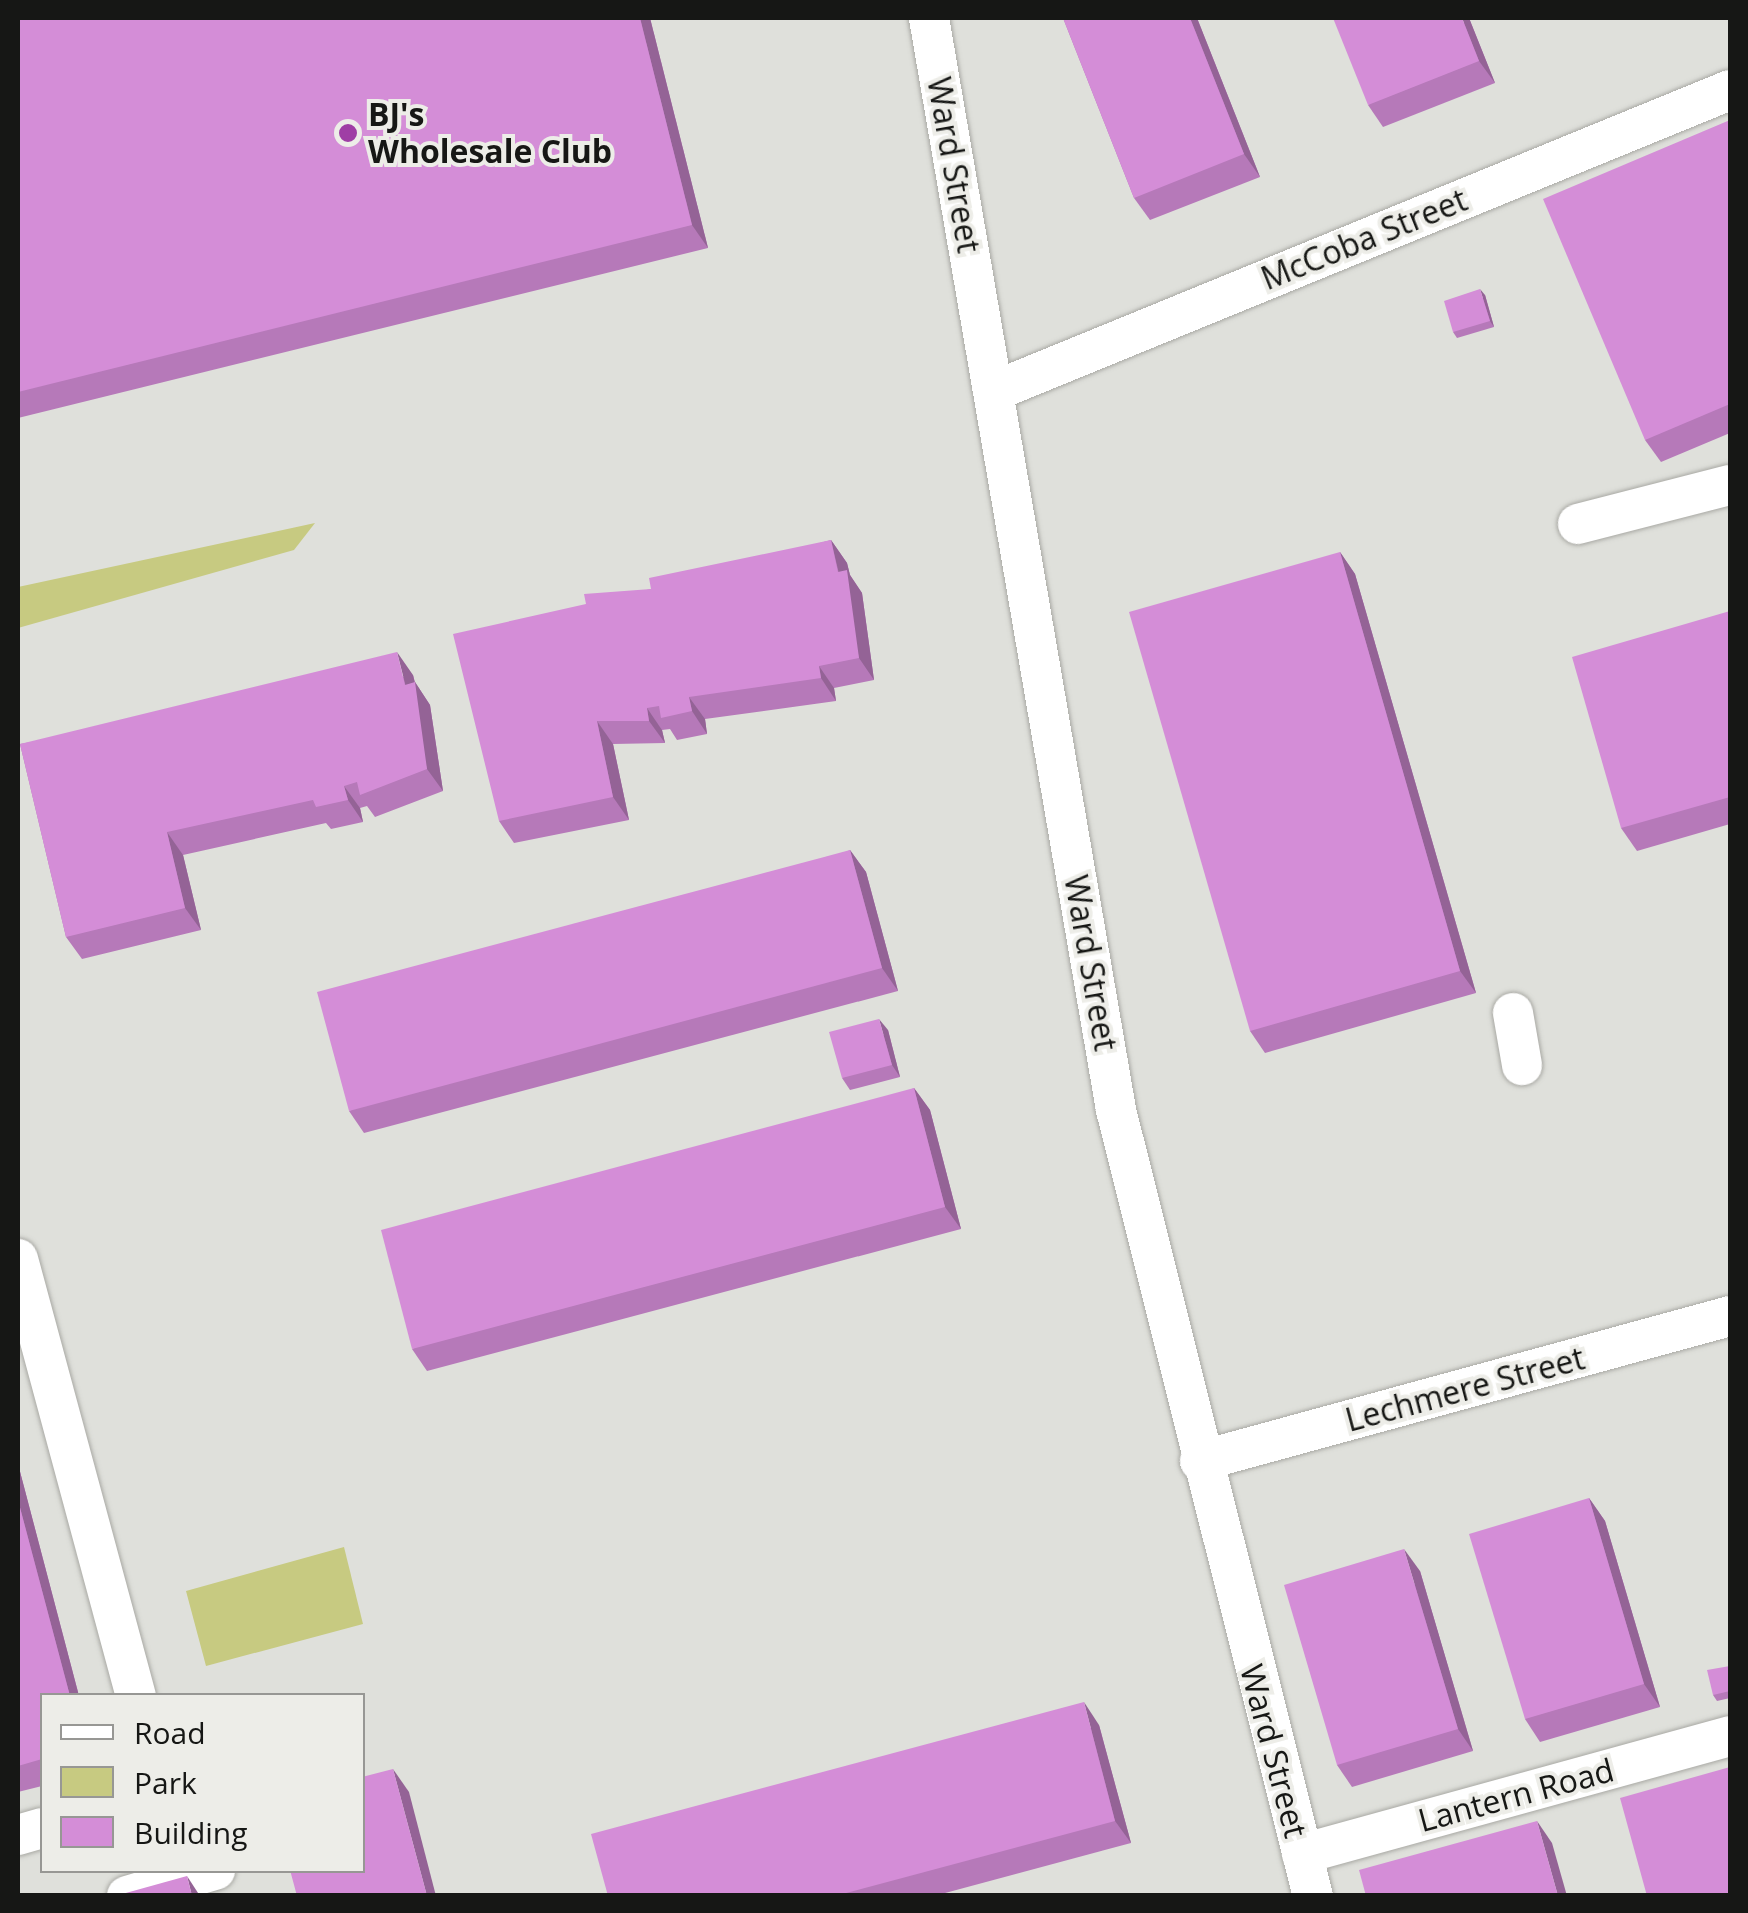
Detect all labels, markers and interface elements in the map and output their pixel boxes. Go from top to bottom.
street label: Ward Street [920,74,988,256]
place label: BJ's Wholesale Club [368,96,612,171]
marker: BJ's Wholesale Club [337,122,359,144]
street label: McCoba Street [1255,180,1473,298]
street label: Ward Street [1057,872,1125,1054]
street label: Lechmere Street [1341,1339,1589,1439]
street label: Ward Street [1232,1660,1316,1842]
legend [40,1693,365,1873]
text: Road [134,1712,206,1753]
street label: Lantern Road [1414,1750,1618,1840]
text: Park [134,1762,197,1803]
text: Building [134,1812,248,1853]

